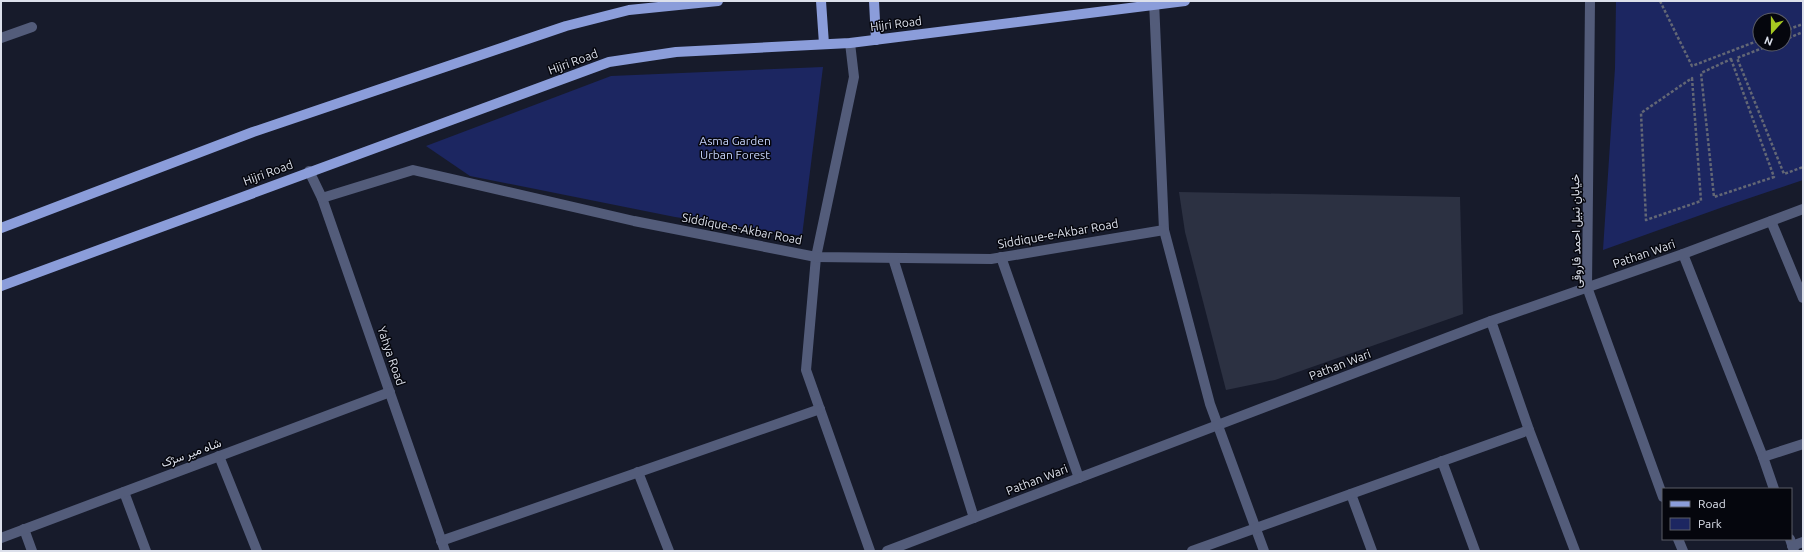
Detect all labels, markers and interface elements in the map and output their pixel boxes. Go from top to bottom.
north arrow [1752,12,1792,52]
street label: Hijri Road [869,14,923,33]
text: N [1762,34,1774,48]
street label: Hijri Road [546,47,600,77]
park label: Asma Garden Urban Forest [699,134,771,161]
street label: Hijri Road [241,158,295,188]
street label: خیابانِ نبیل احمد فاروقی [1568,174,1586,288]
street label: Siddique-e-Akbar Road [681,210,803,247]
street label: Siddique-e-Akbar Road [997,216,1119,251]
street label: Pathan Wari [1611,237,1677,270]
street label: Yahya Road [375,325,408,387]
street label: Pathan Wari [1307,347,1373,382]
street label: شاہ میر سڑک [159,436,223,471]
street label: Pathan Wari [1004,462,1070,497]
legend [1662,488,1792,540]
text: Road [1698,497,1726,510]
text: Park [1698,517,1722,530]

